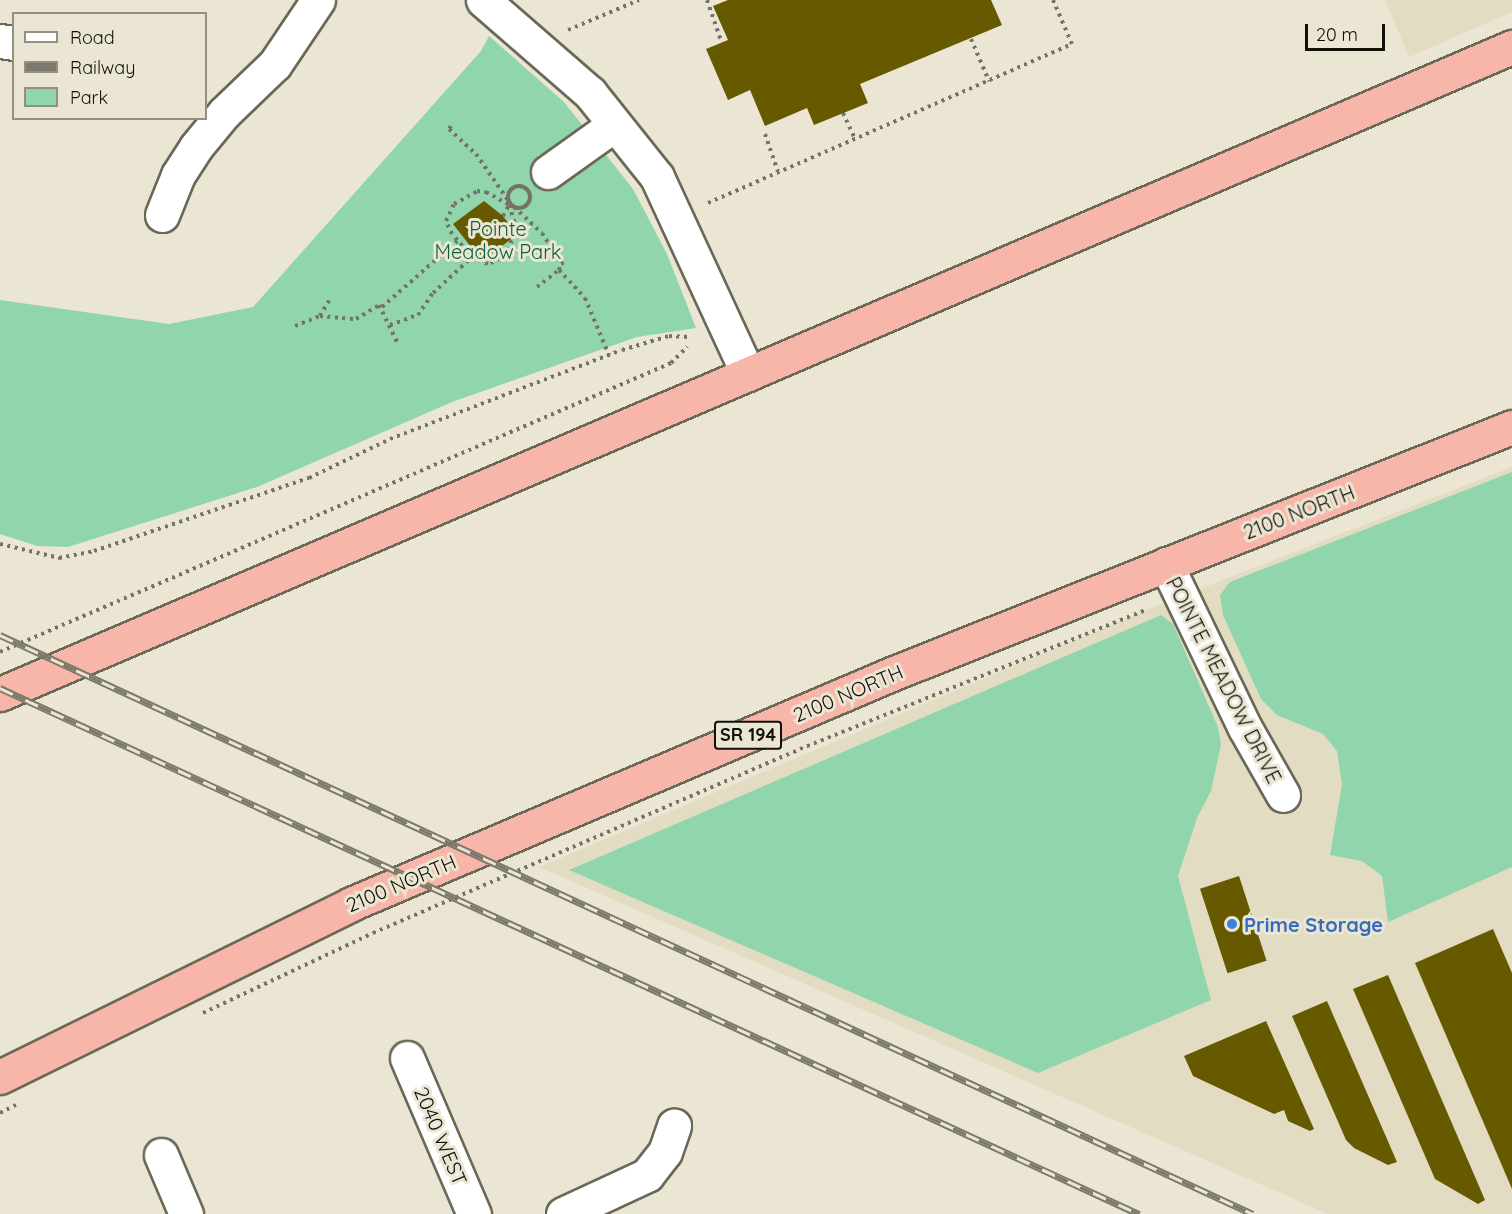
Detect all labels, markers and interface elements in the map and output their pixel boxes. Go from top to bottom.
legend [12,12,207,120]
scale bar [1308,12,1388,50]
text: 20 m [1316,23,1358,46]
text: Road [70,26,115,49]
text: Railway [70,56,136,79]
text: Park [70,86,108,109]
park label: Pointe Meadow Park [434,216,562,263]
street label: 2100 NORTH [1240,480,1358,544]
street label: POINTE MEADOW DRIVE [1161,573,1287,787]
street label: 2100 NORTH [789,659,907,727]
road number: SR 194 [714,720,783,750]
street label: 2100 NORTH [342,849,460,917]
place label: Prime Storage [1244,912,1383,936]
marker: Prime Storage [1225,917,1239,931]
street label: 2040 WEST [409,1083,473,1189]

